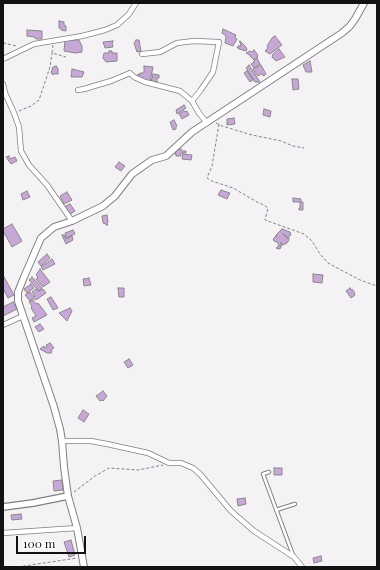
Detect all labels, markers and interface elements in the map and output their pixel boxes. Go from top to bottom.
scale bar [18,528,88,554]
text: 100 m [23,535,55,551]

